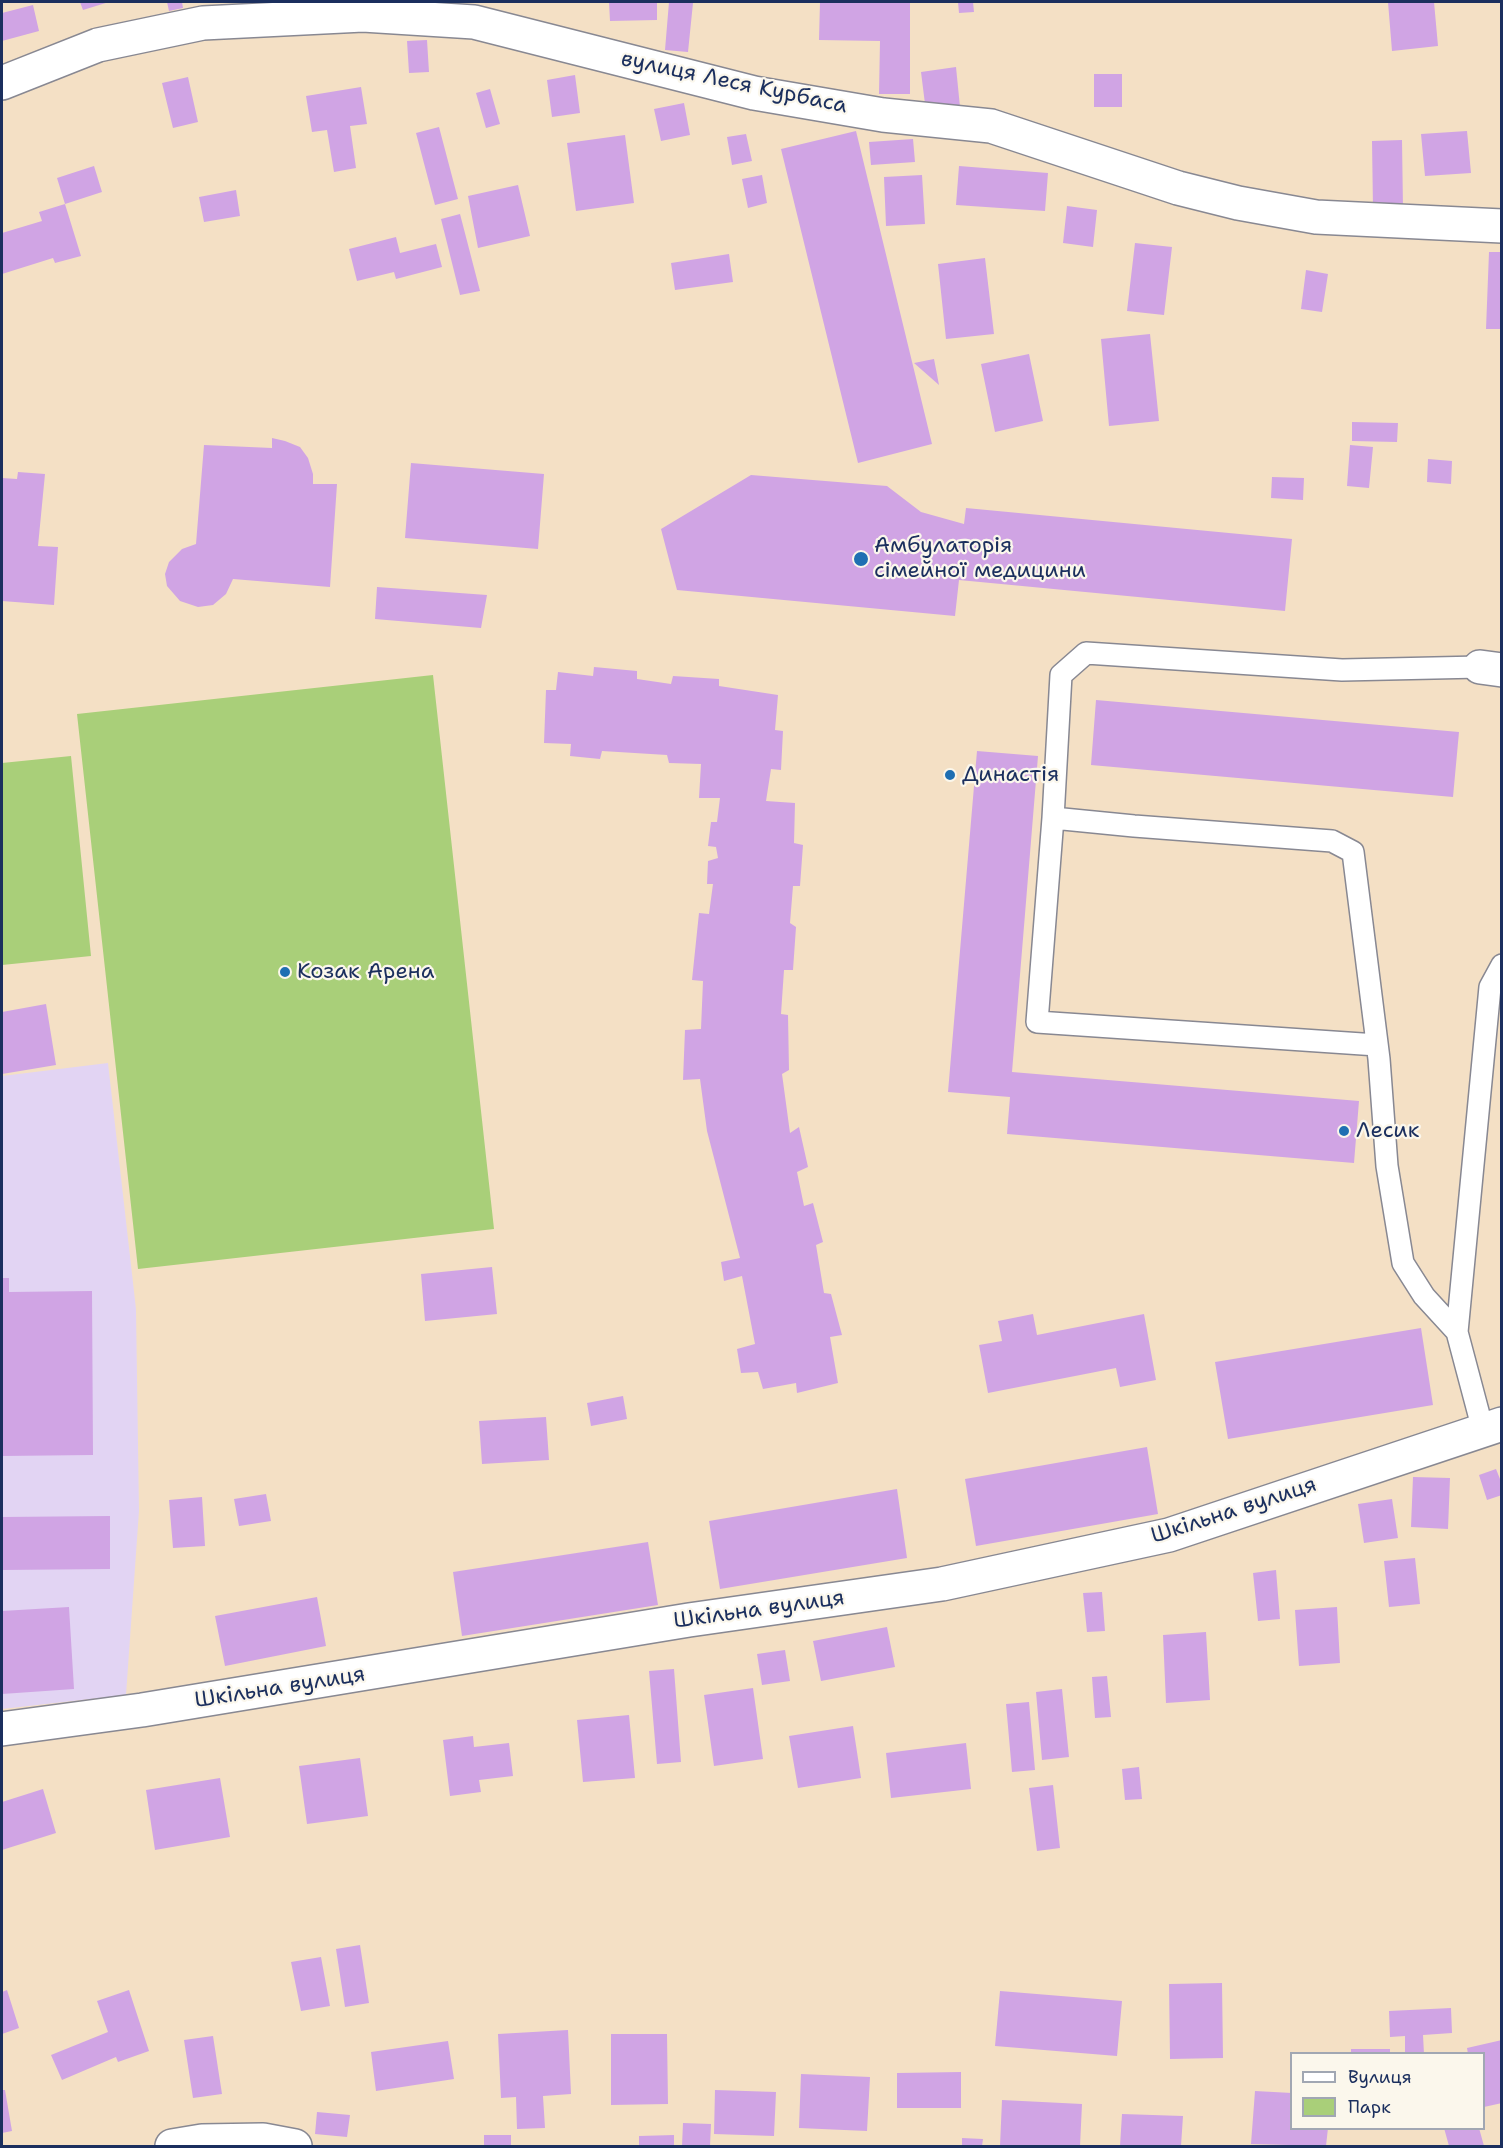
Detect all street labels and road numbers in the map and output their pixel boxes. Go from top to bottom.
street label: вулиця Леся Курбаса [619,46,849,120]
street label: Шкільна вулиця [1148,1472,1320,1550]
street label: Шкільна вулиця [672,1585,846,1635]
street label: Шкільна вулиця [193,1661,367,1715]

